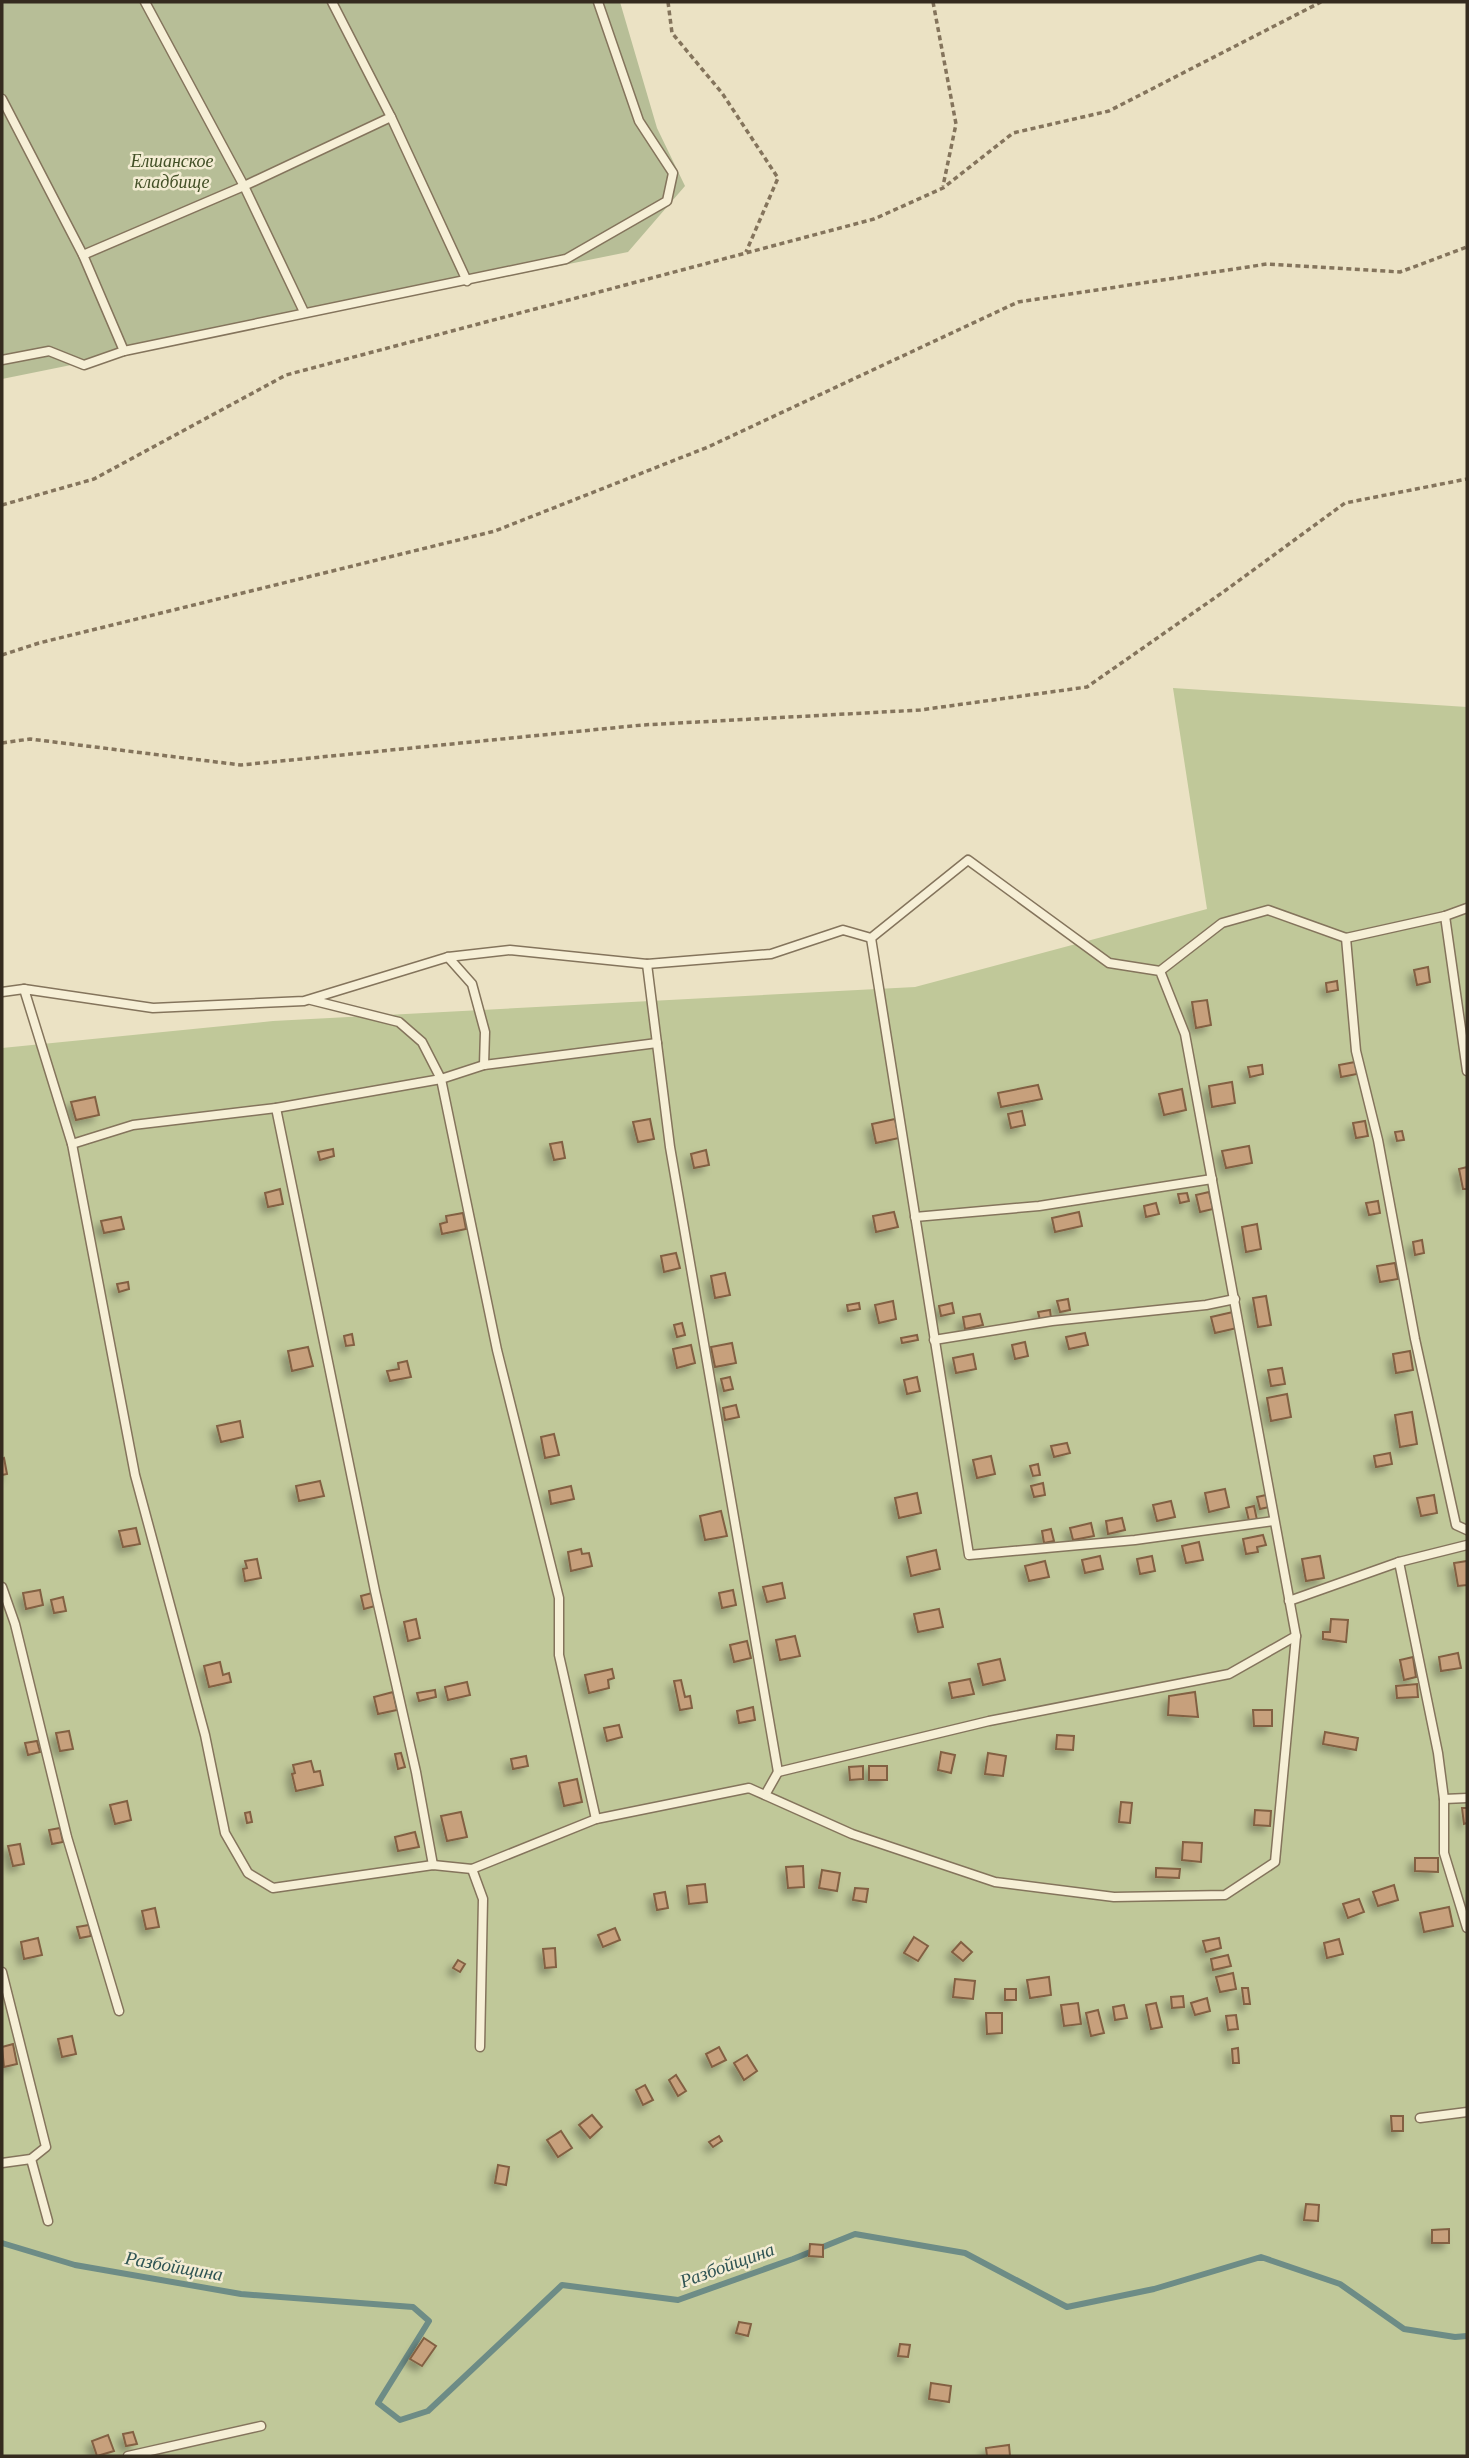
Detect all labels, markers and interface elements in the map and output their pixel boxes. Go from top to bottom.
park label: Елшанское кладбище [129,150,214,193]
water label: Разбойщина [676,2237,777,2293]
water label: Разбойщина [122,2246,225,2286]

